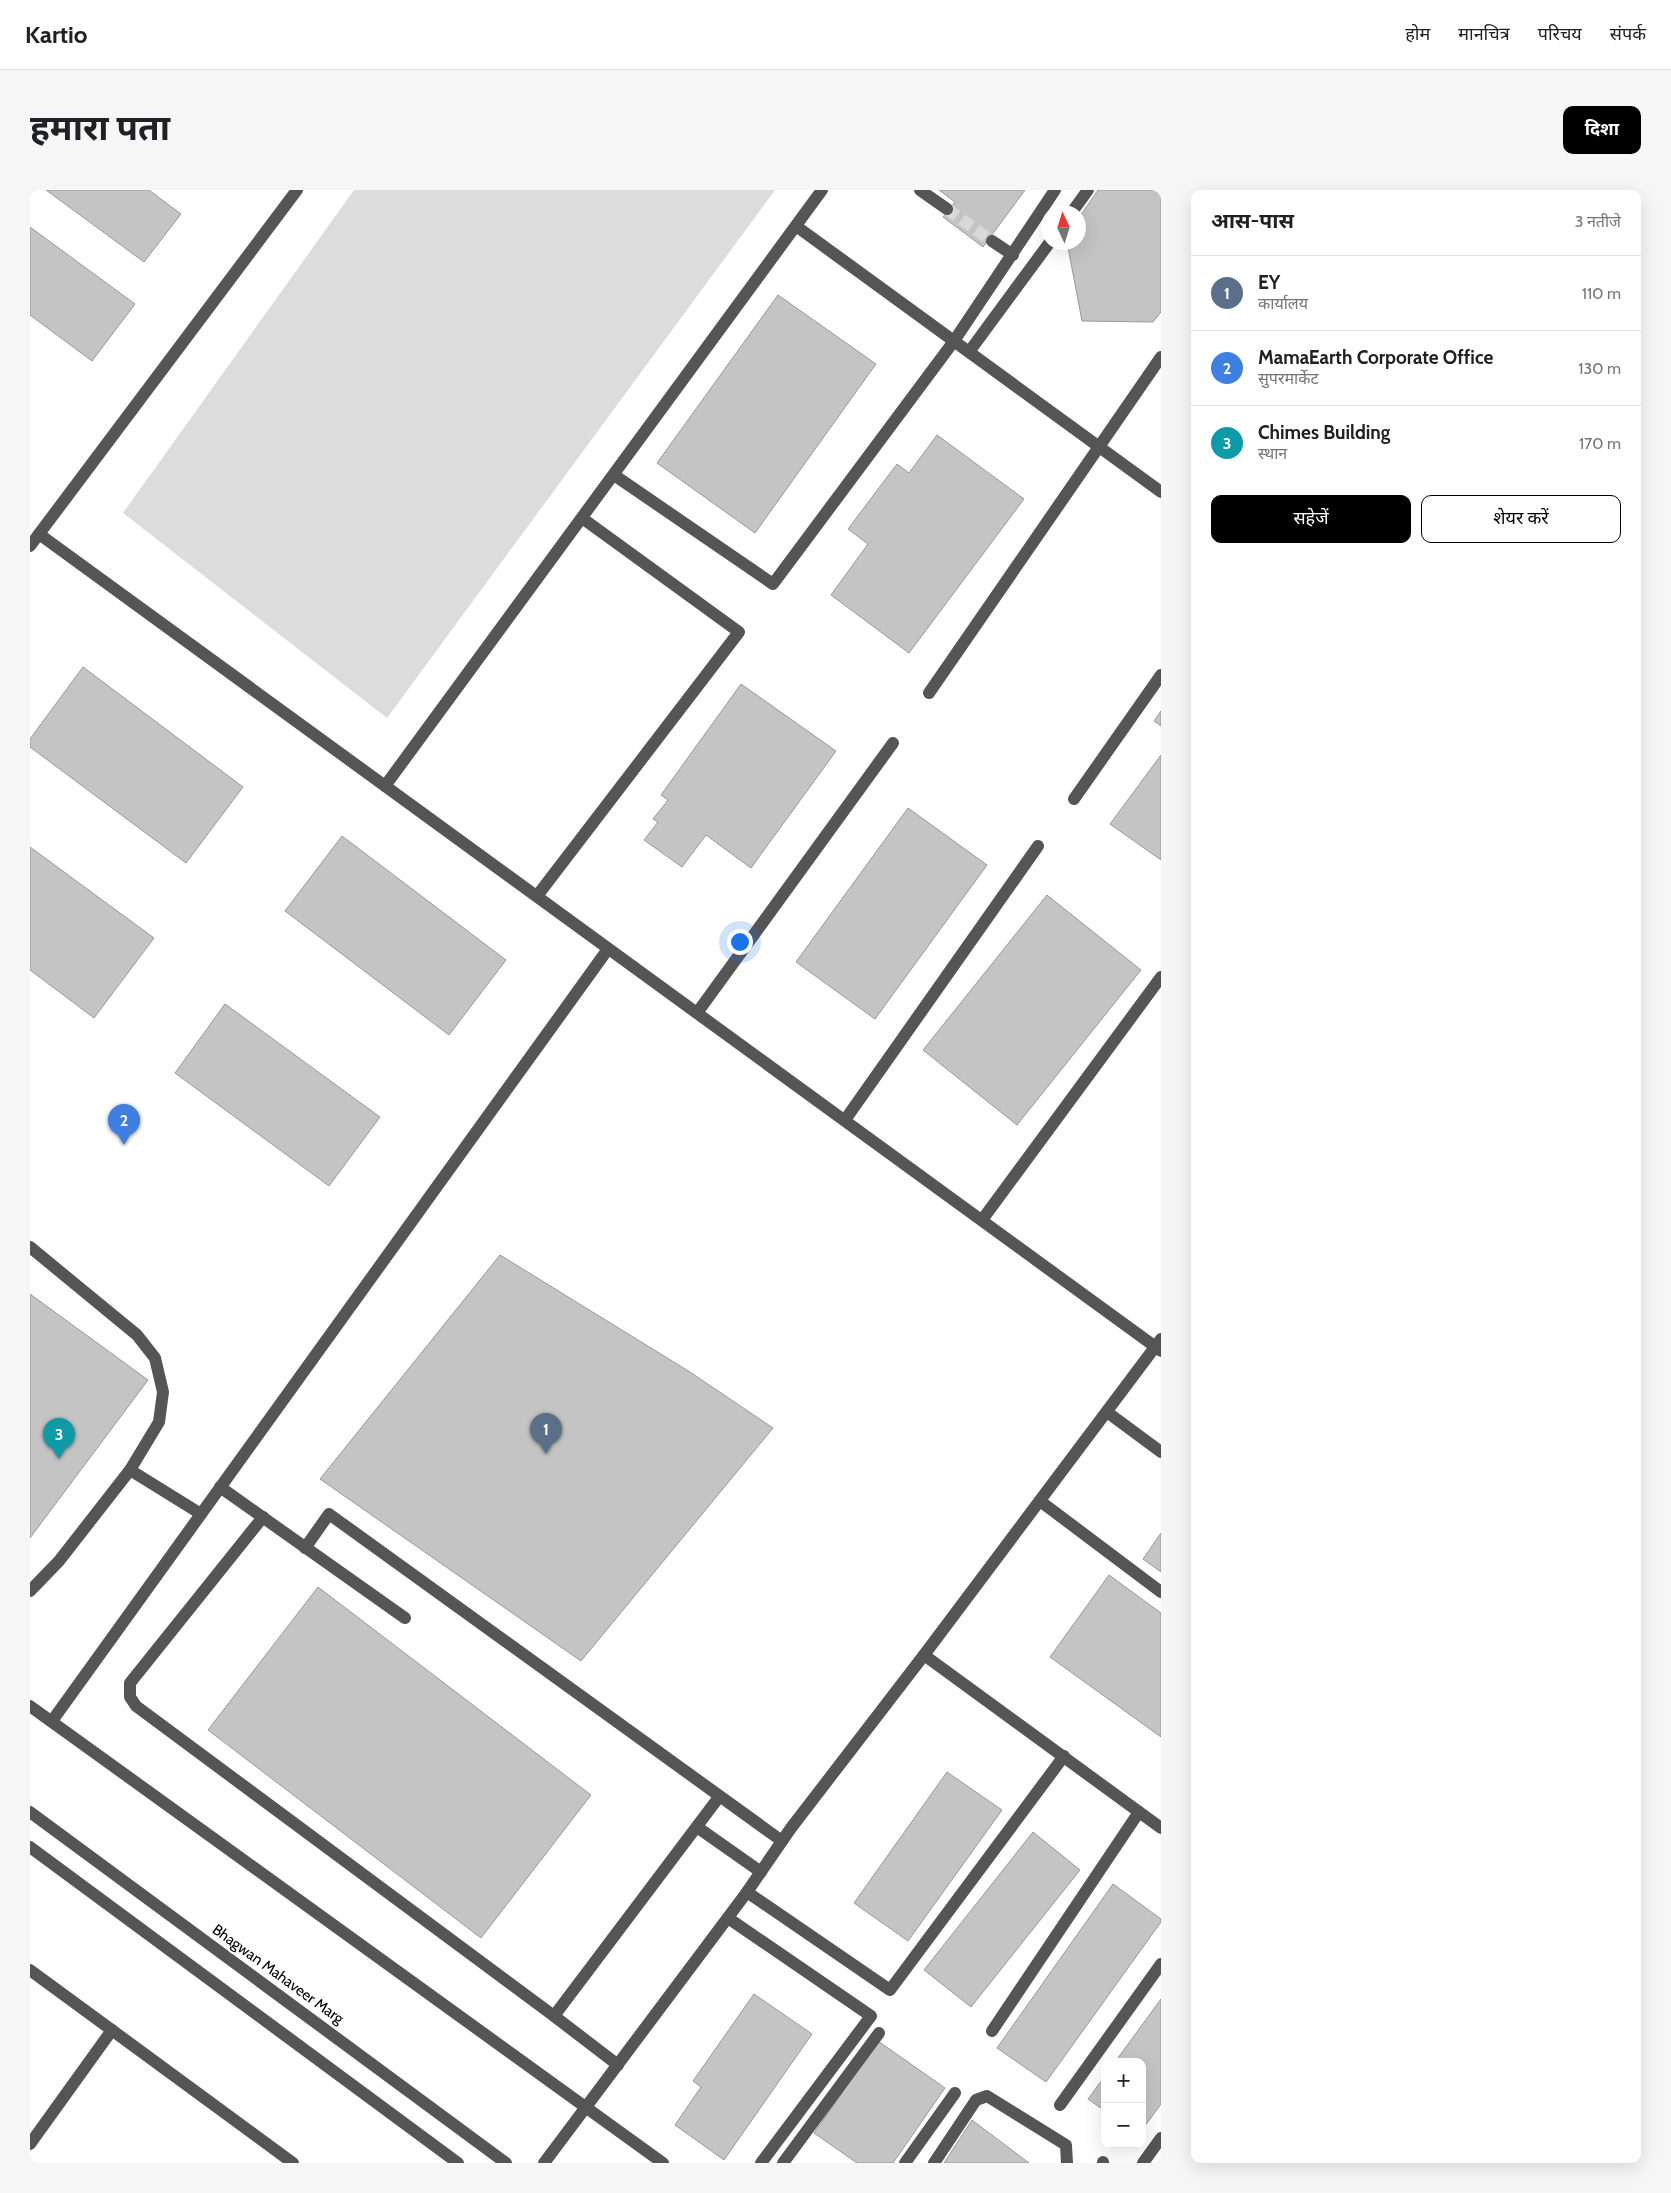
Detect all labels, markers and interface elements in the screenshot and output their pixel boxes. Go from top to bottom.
text: Kartio [25,20,88,49]
text: होम [1405,23,1430,45]
text: मानचित्र [1458,23,1510,45]
text: परिचय [1538,23,1582,45]
text: संपर्क [1610,23,1646,45]
text: हमारा पता [30,106,170,149]
button: दिशा [1563,106,1641,154]
north arrow [1041,205,1086,250]
text: आस-पास [1211,208,1294,233]
text: 3 नतीजे [1575,212,1621,231]
text: EY [1258,271,1280,294]
text: 1 [1224,284,1230,303]
text: 110 m [1582,284,1621,303]
text: कार्यालय [1258,294,1308,313]
text: MamaEarth Corporate Office [1258,346,1493,369]
text: 2 [1223,359,1231,378]
text: 130 m [1578,359,1621,378]
text: सुपरमार्केट [1258,369,1319,388]
text: Chimes Building [1258,421,1390,444]
text: 3 [1223,434,1231,453]
text: 170 m [1579,434,1621,453]
text: स्थान [1258,444,1287,463]
button: सहेजें [1211,495,1411,543]
button: शेयर करें [1421,495,1621,543]
your location [727,929,753,955]
pin: 2 [108,1104,140,1145]
pin: 1 [530,1413,562,1454]
pin: 3 [43,1418,75,1459]
street label: Bhagwan Mahaveer Marg [209,1920,348,2028]
map controls [1101,2058,1146,2148]
button: + [1101,2058,1146,2103]
button: − [1101,2103,1146,2148]

